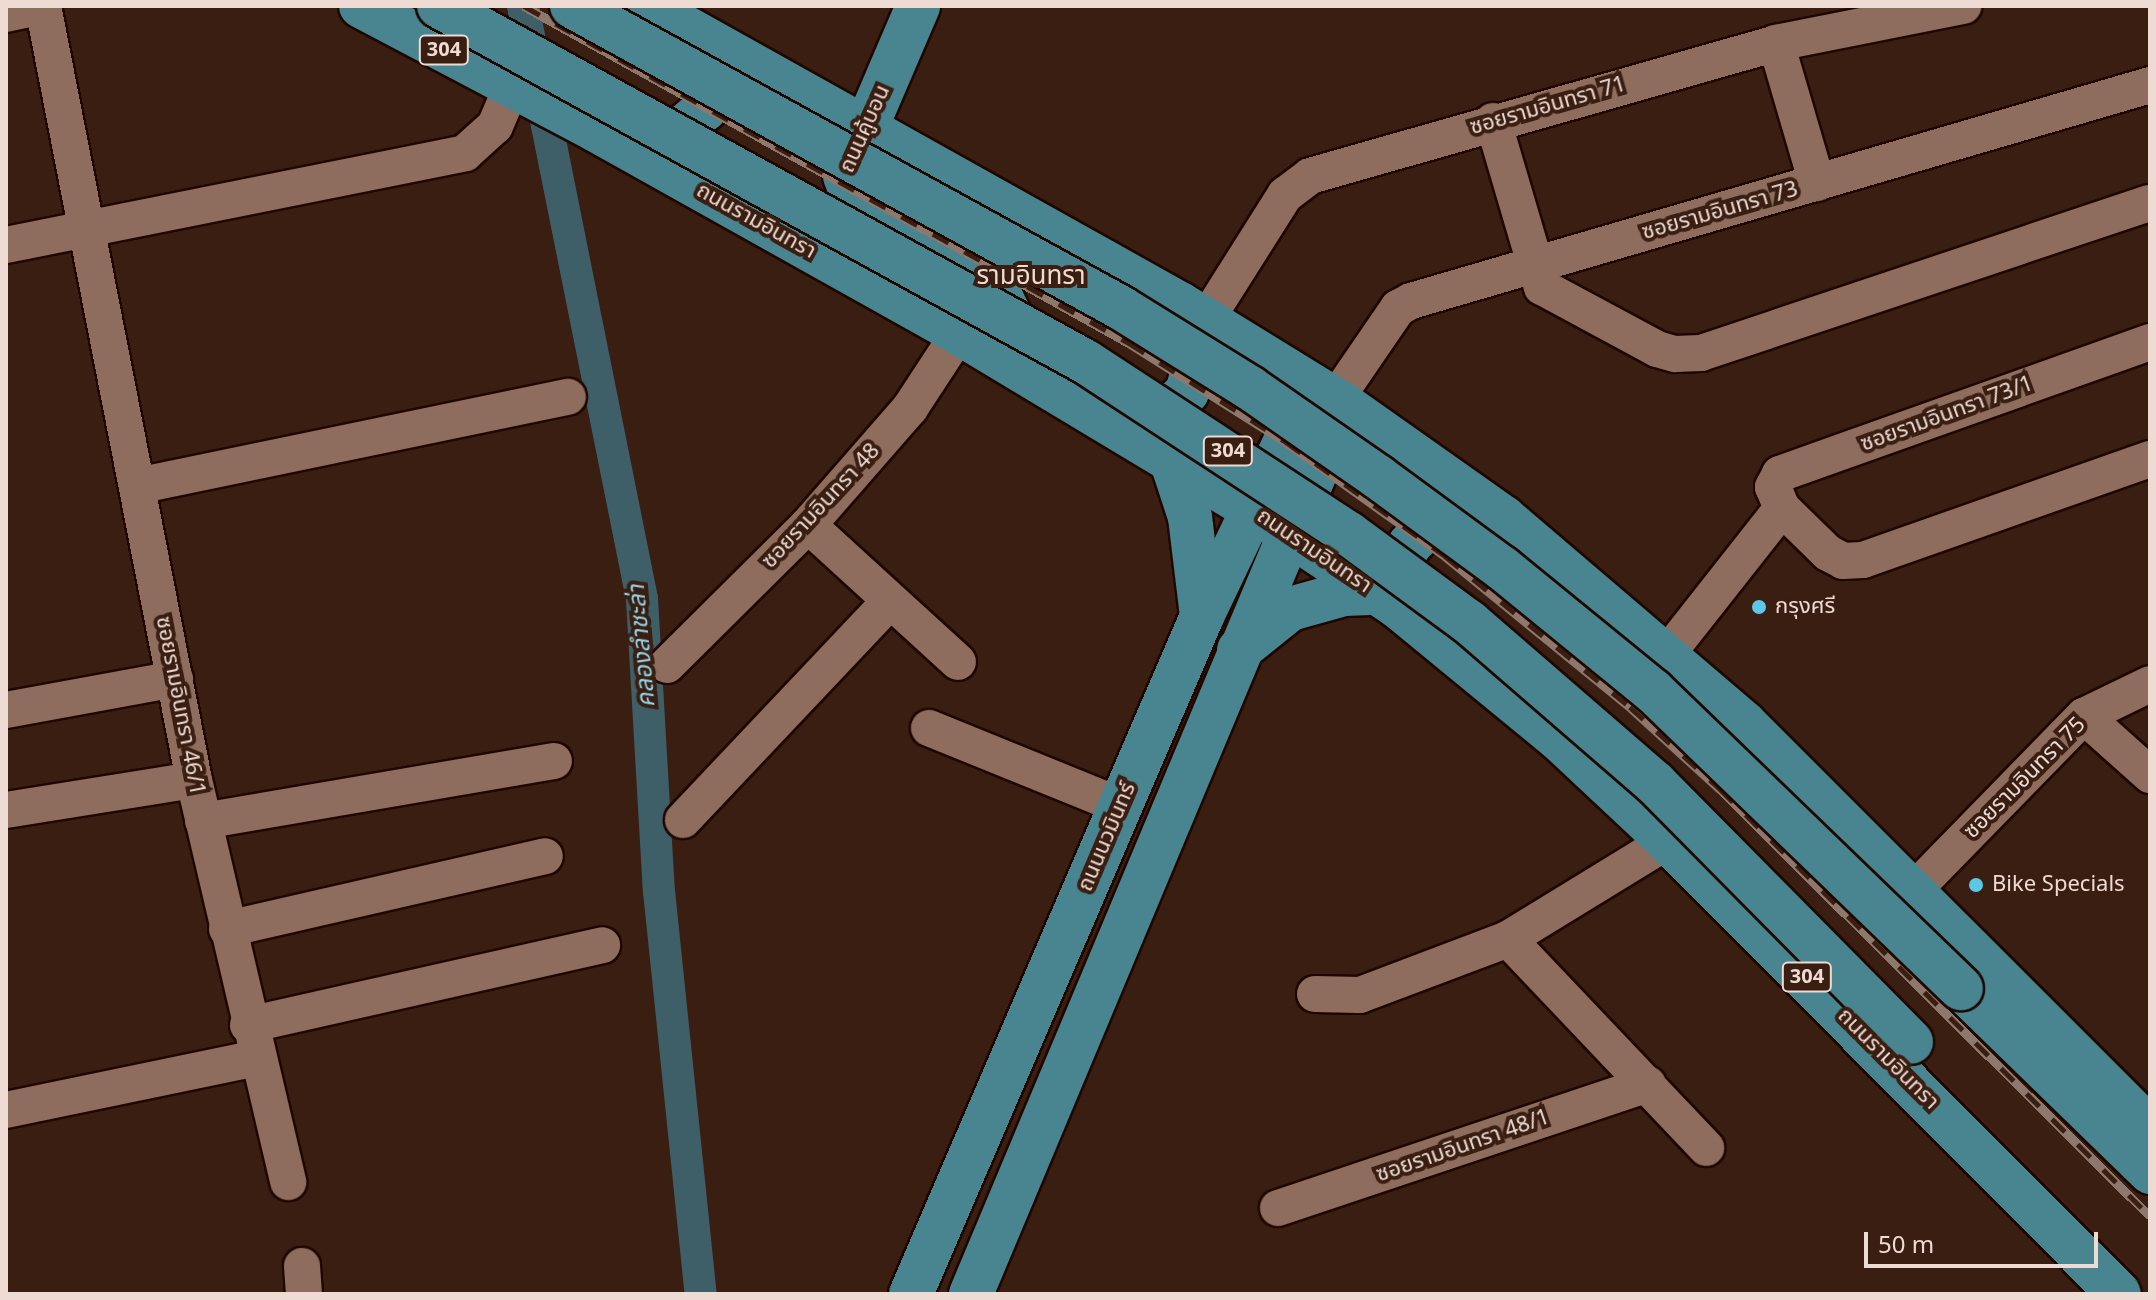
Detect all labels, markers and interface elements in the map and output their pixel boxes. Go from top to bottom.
road number: 304 [418,34,470,66]
street label: ซอยรามอินทรา 71 [1467,71,1629,141]
street label: ถนนคู้บอน [834,81,896,177]
street label: ซอยรามอินทรา 73 [1639,176,1801,246]
street label: ถนนรามอินทรา [692,177,820,265]
district label: รามอินทรา [976,261,1086,293]
street label: ซอยรามอินทรา 73/1 [1857,370,2037,458]
road number: 304 [1202,435,1254,467]
street label: ซอยรามอินทรา 48 [756,438,886,574]
street label: ถนนรามอินทรา [1252,503,1376,599]
water label: คลองลำชะล่า [623,583,663,709]
place label: กรุงศรี [1775,594,1835,620]
marker: กรุงศรี [1750,598,1768,616]
street label: ซอยรามอินทรา 46/1 [150,614,210,798]
street label: ซอยรามอินทรา 75 [1959,712,2091,844]
street label: ถนนนวมินทร์ [1072,779,1142,895]
place label: Bike Specials [1992,872,2125,898]
marker: Bike Specials [1967,876,1985,894]
road number: 304 [1781,961,1833,993]
street label: ถนนรามอินทรา [1832,1003,1944,1115]
street label: ซอยรามอินทรา 48/1 [1373,1104,1553,1188]
scale bar [1868,1216,2102,1266]
text: 50 m [1878,1228,1934,1264]

